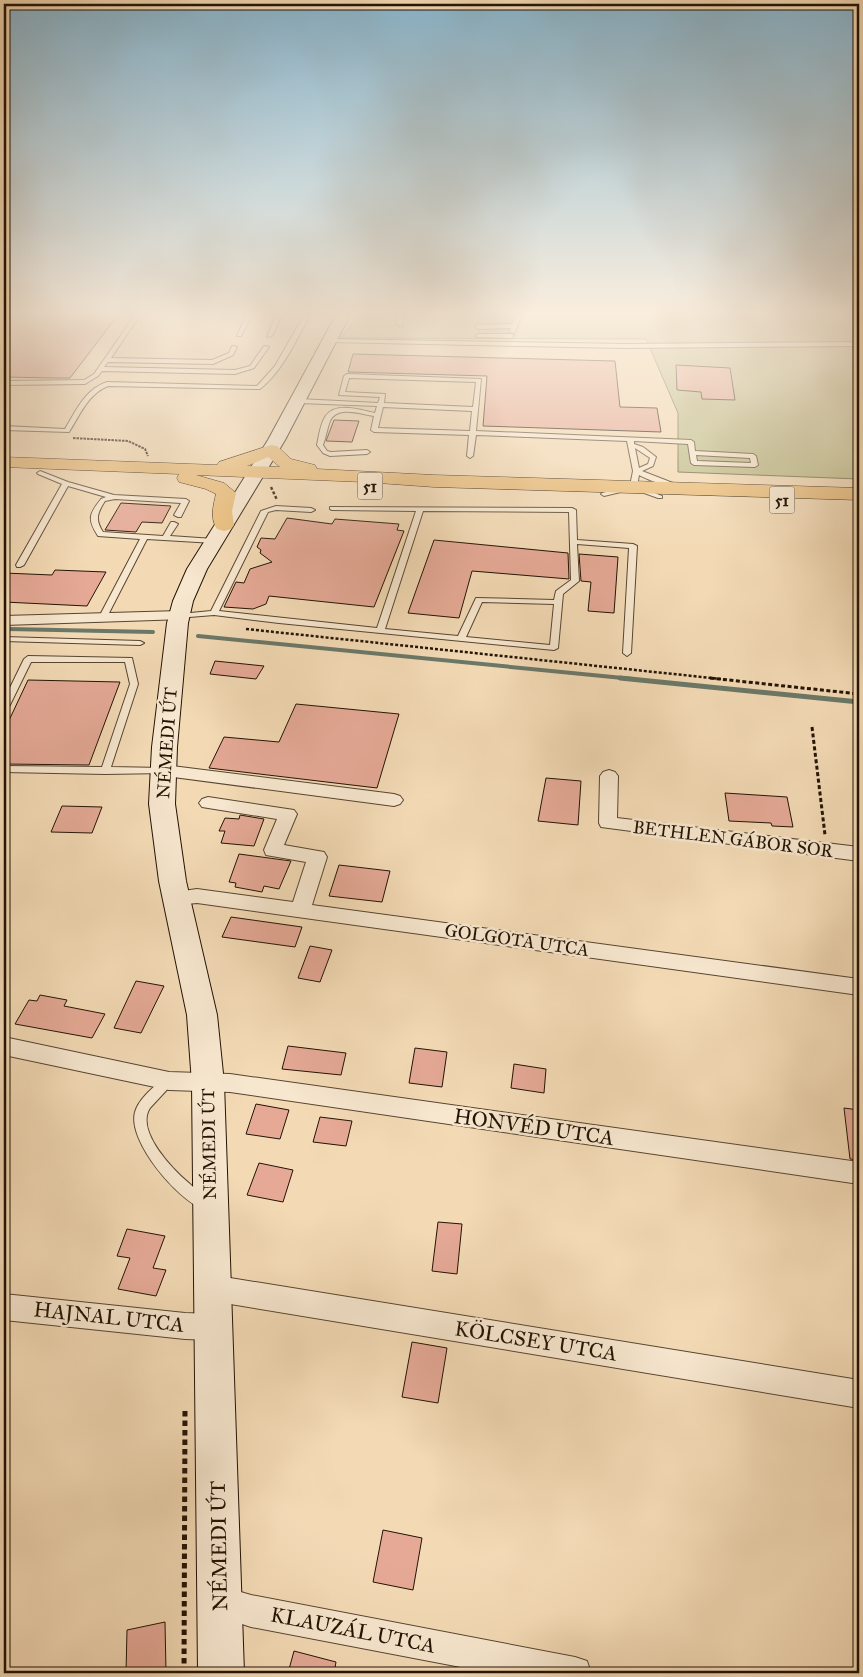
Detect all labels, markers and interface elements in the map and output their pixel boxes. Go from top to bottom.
road number: 51 [358,472,382,500]
road number: 51 [770,486,794,514]
street label: NÉMEDI ÚT [150,686,182,799]
street label: BETHLEN GÁBOR SOR [632,814,836,862]
street label: GOLGOTA UTCA [443,919,591,961]
street label: NÉMEDI ÚT [195,1088,221,1200]
street label: HONVÉD UTCA [452,1102,616,1151]
street label: HAJNAL UTCA [32,1296,186,1338]
street label: KÖLCSEY UTCA [453,1315,619,1367]
street label: NÉMEDI ÚT [204,1481,233,1611]
street label: KLAUZÁL UTCA [268,1601,438,1659]

